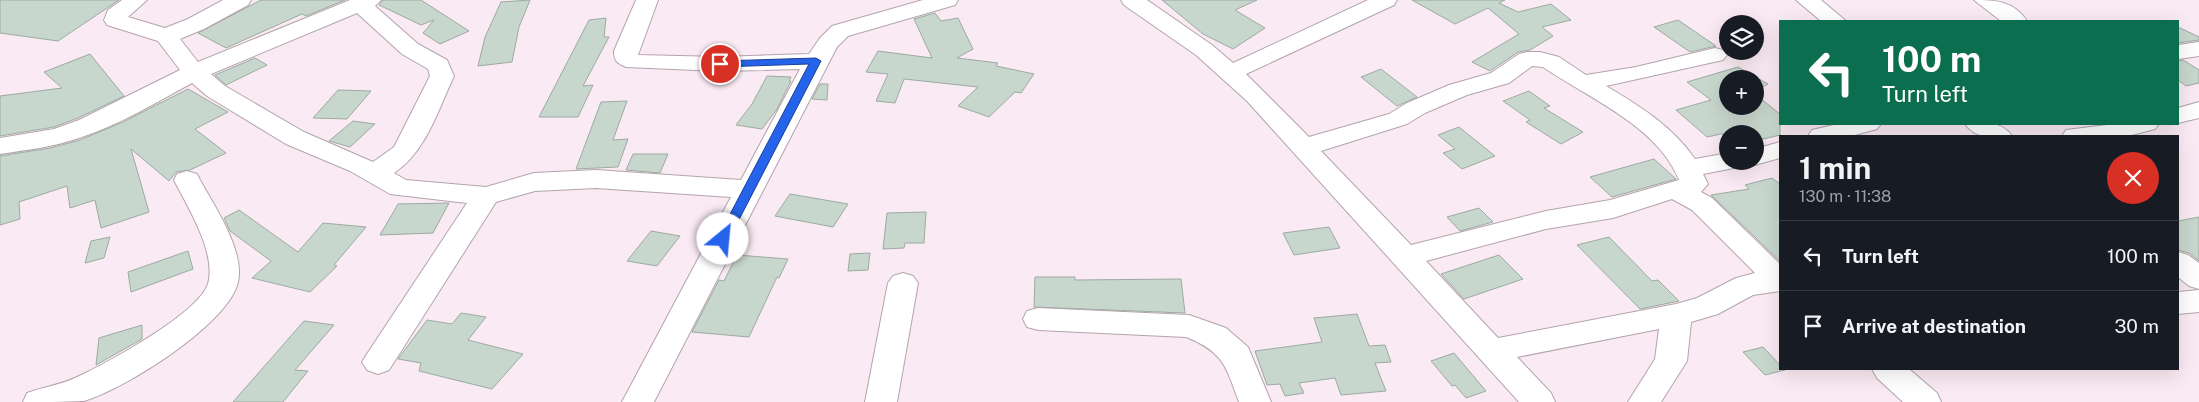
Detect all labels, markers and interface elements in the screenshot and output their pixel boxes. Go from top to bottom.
map controls [1719,15,1764,170]
button: layers [1719,15,1764,60]
text: 100 m [1882,39,1981,80]
icon: left [1799,40,1864,105]
pin [699,43,741,85]
icon: arrive [706,50,734,78]
button: + [1719,70,1764,115]
text: Turn left [1882,81,1968,107]
button: − [1719,125,1764,170]
text: 1 min [1799,150,1871,186]
button: close [2107,152,2159,204]
text: 130 m · 11:38 [1799,187,1891,206]
position arrow [696,212,748,264]
icon: left [1799,242,1827,270]
text: Turn left [1842,245,1919,267]
text: 100 m [2107,245,2159,267]
icon: arrive [1799,312,1827,340]
text: Arrive at destination [1842,315,2026,337]
text: 30 m [2114,315,2159,337]

